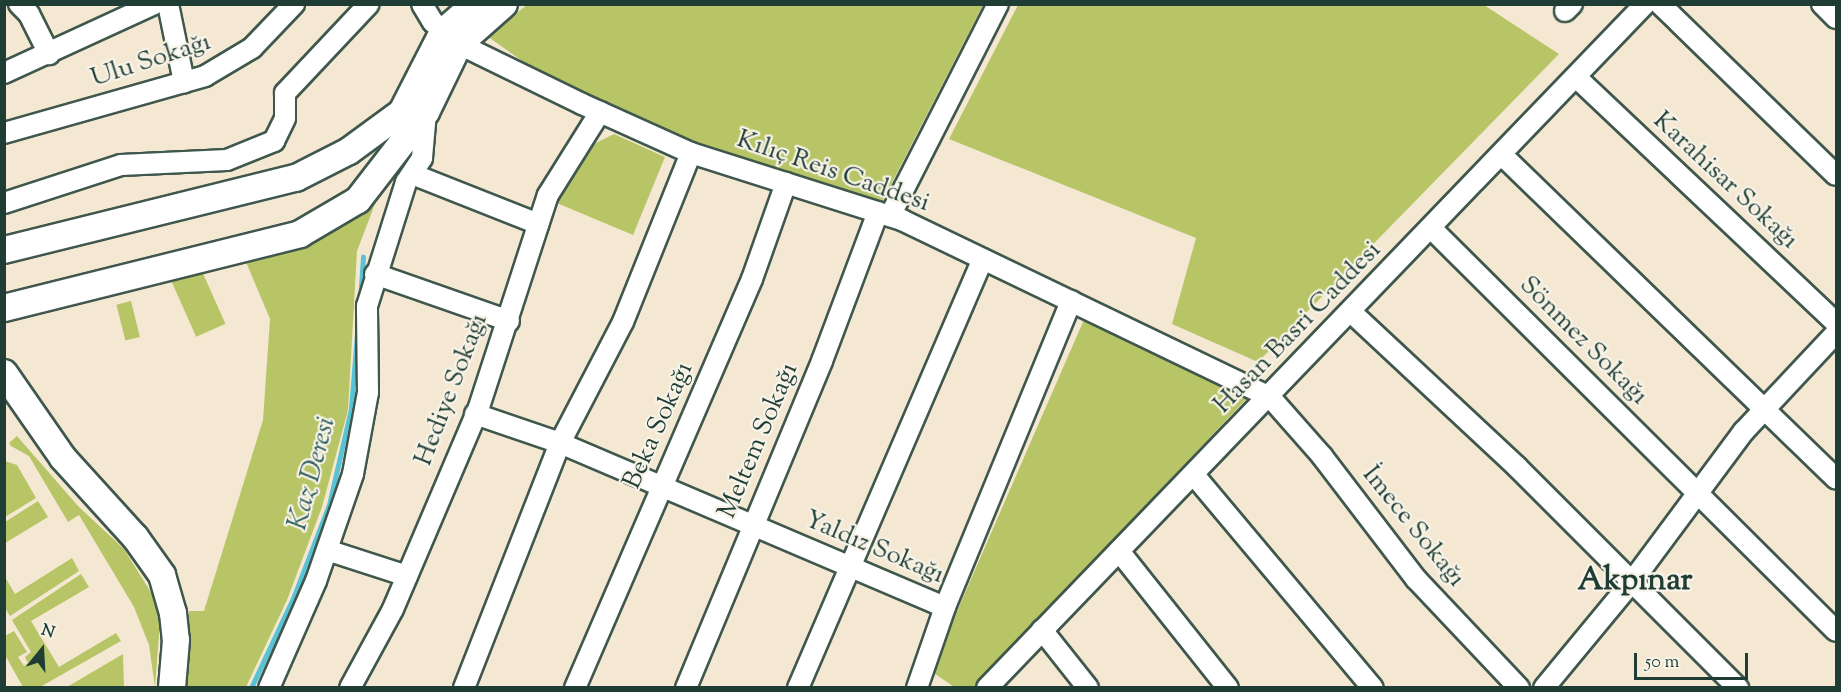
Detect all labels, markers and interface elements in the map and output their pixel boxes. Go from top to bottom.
street label: Ulu Sokağı [87,27,215,95]
street label: Karahisar Sokağı [1646,106,1804,256]
street label: Kılıç Reis Caddesi [732,124,934,220]
street label: Hasan Basri Caddesi [1208,235,1388,421]
street label: Sönmez Sokağı [1512,270,1654,412]
street label: Hediye Sokağı [409,310,495,470]
street label: Beka Sokağı [617,358,701,494]
street label: Meltem Sokağı [712,359,806,523]
water label: Kaz Deresi [282,414,344,534]
street label: İmece Sokağı [1355,460,1471,594]
street label: Yaldız Sokağı [800,505,948,591]
district label: Akpınar [1577,562,1693,600]
text: N [38,619,57,645]
north arrow [12,620,72,680]
scale bar [1637,641,1751,679]
text: 50 m [1645,650,1679,676]

